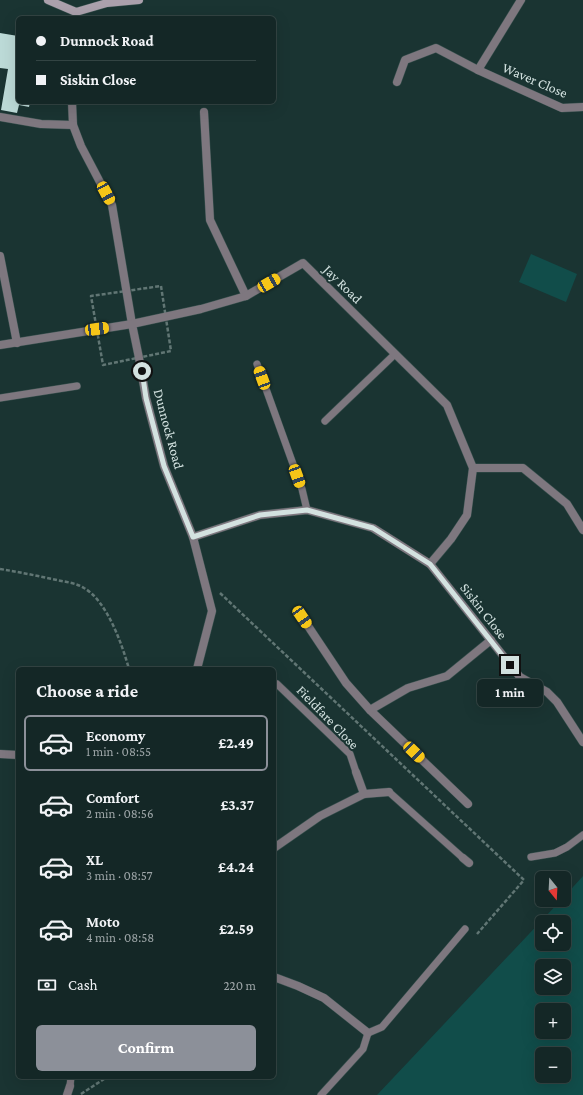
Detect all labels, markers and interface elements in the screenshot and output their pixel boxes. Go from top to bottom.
text: Dunnock Road [60,33,154,49]
street label: Waver Close [500,59,570,101]
text: Siskin Close [60,72,136,88]
car [95,180,117,206]
street label: Jay Road [319,260,366,307]
car [256,272,282,294]
car [84,321,110,337]
route start [133,362,151,380]
car [252,365,272,391]
street label: Dunnock Road [151,387,188,471]
car [287,463,307,489]
street label: Siskin Close [457,580,511,642]
car [290,604,314,630]
route end [501,656,519,674]
callout: 1 min [477,679,543,707]
text: Choose a ride [36,681,138,701]
street label: Fieldfare Close [294,682,362,752]
text: 1 min [495,685,525,700]
icon: car [38,725,74,761]
text: Economy [86,728,145,744]
text: £2.49 [218,735,254,751]
car [401,739,427,765]
text: 1 min · 08:55 [86,744,151,759]
icon: car [38,787,74,823]
text: Comfort [86,790,140,806]
text: £3.37 [220,797,254,813]
text: 2 min · 08:56 [86,806,154,821]
icon: car [38,849,74,885]
text: XL [86,852,103,868]
text: £4.24 [218,859,254,875]
text: 3 min · 08:57 [86,868,153,883]
north arrow [535,871,571,907]
map controls [535,871,571,1083]
icon: car [38,911,74,947]
text: Moto [86,914,120,930]
button: locate [535,915,571,951]
text: £2.59 [219,921,254,937]
text: 4 min · 08:58 [86,930,154,945]
button: layers [535,959,571,995]
icon: cash [36,974,58,996]
text: Cash [68,977,98,993]
text: 220 m [223,978,256,993]
button: + [535,1003,571,1039]
button: Confirm [36,1025,256,1071]
button: − [535,1047,571,1083]

